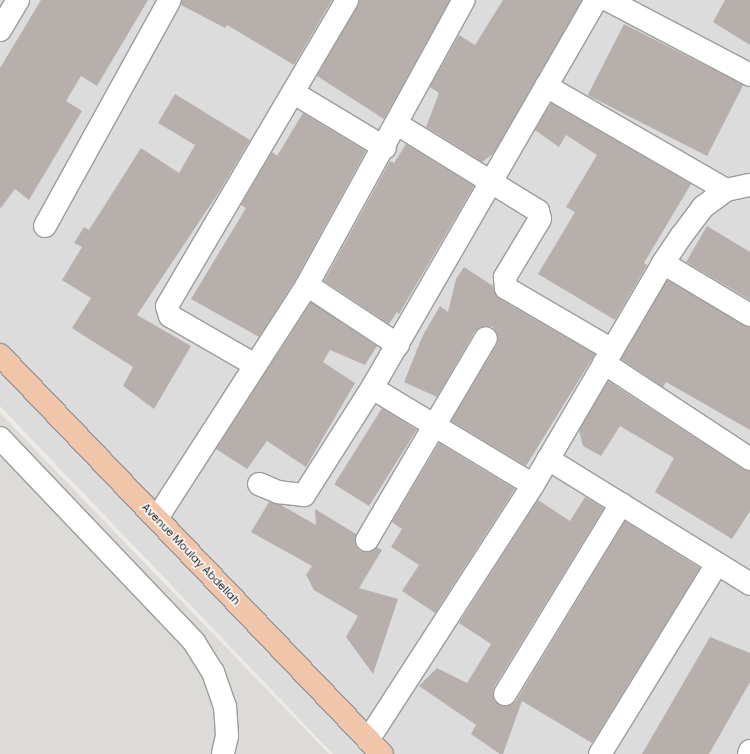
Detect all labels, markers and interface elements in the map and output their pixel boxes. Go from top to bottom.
street label: Avenue Moulay Abdellah [139,500,243,608]

